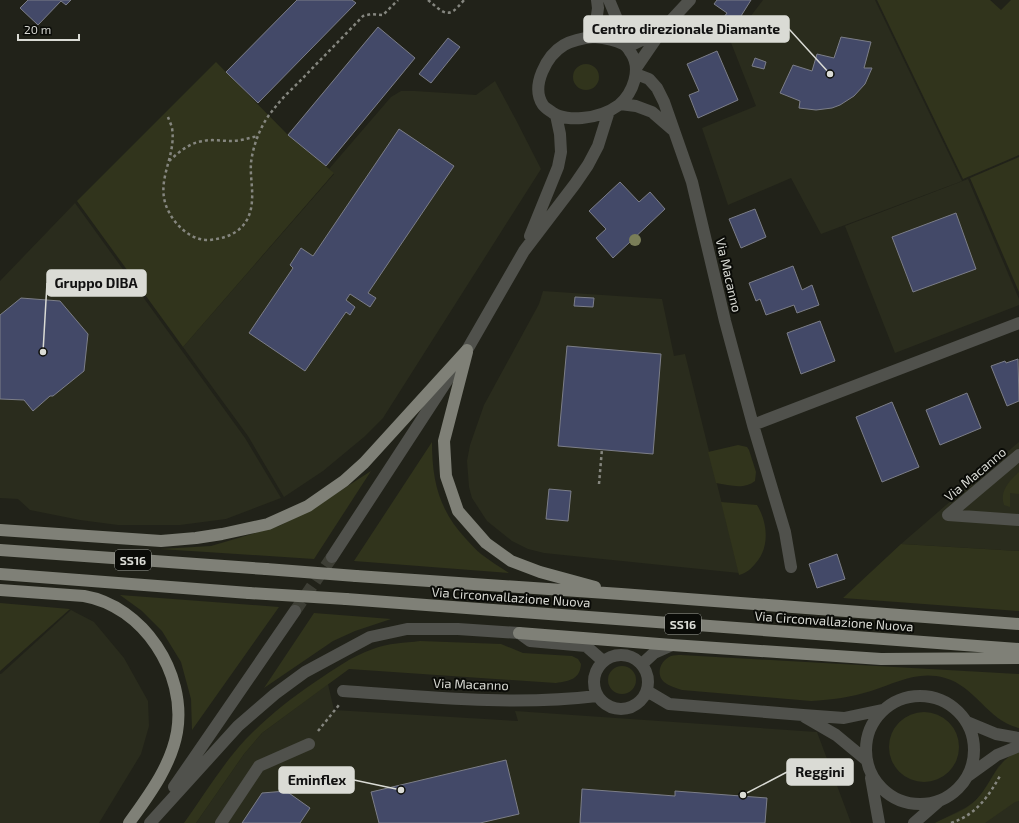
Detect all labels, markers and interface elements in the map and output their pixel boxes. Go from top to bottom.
scale bar [18,16,79,42]
callout: Centro direzionale Diamante [584,16,789,42]
text: Centro direzionale Diamante [592,20,780,37]
text: 20 m [24,22,51,36]
street label: Via Macanno [713,236,745,314]
callout: Gruppo DIBA [47,270,146,296]
text: Gruppo DIBA [54,274,138,291]
street label: Via Macanno [941,444,1009,504]
road number: SS16 [115,550,151,570]
street label: Via Circonvallazione Nuova [431,583,591,611]
street label: Via Circonvallazione Nuova [754,607,914,635]
road number: SS16 [665,614,701,634]
street label: Via Macanno [433,675,509,693]
callout: Reggini [787,759,853,785]
text: Reggini [795,763,845,780]
callout: Eminflex [279,767,354,793]
text: Eminflex [288,771,346,788]

